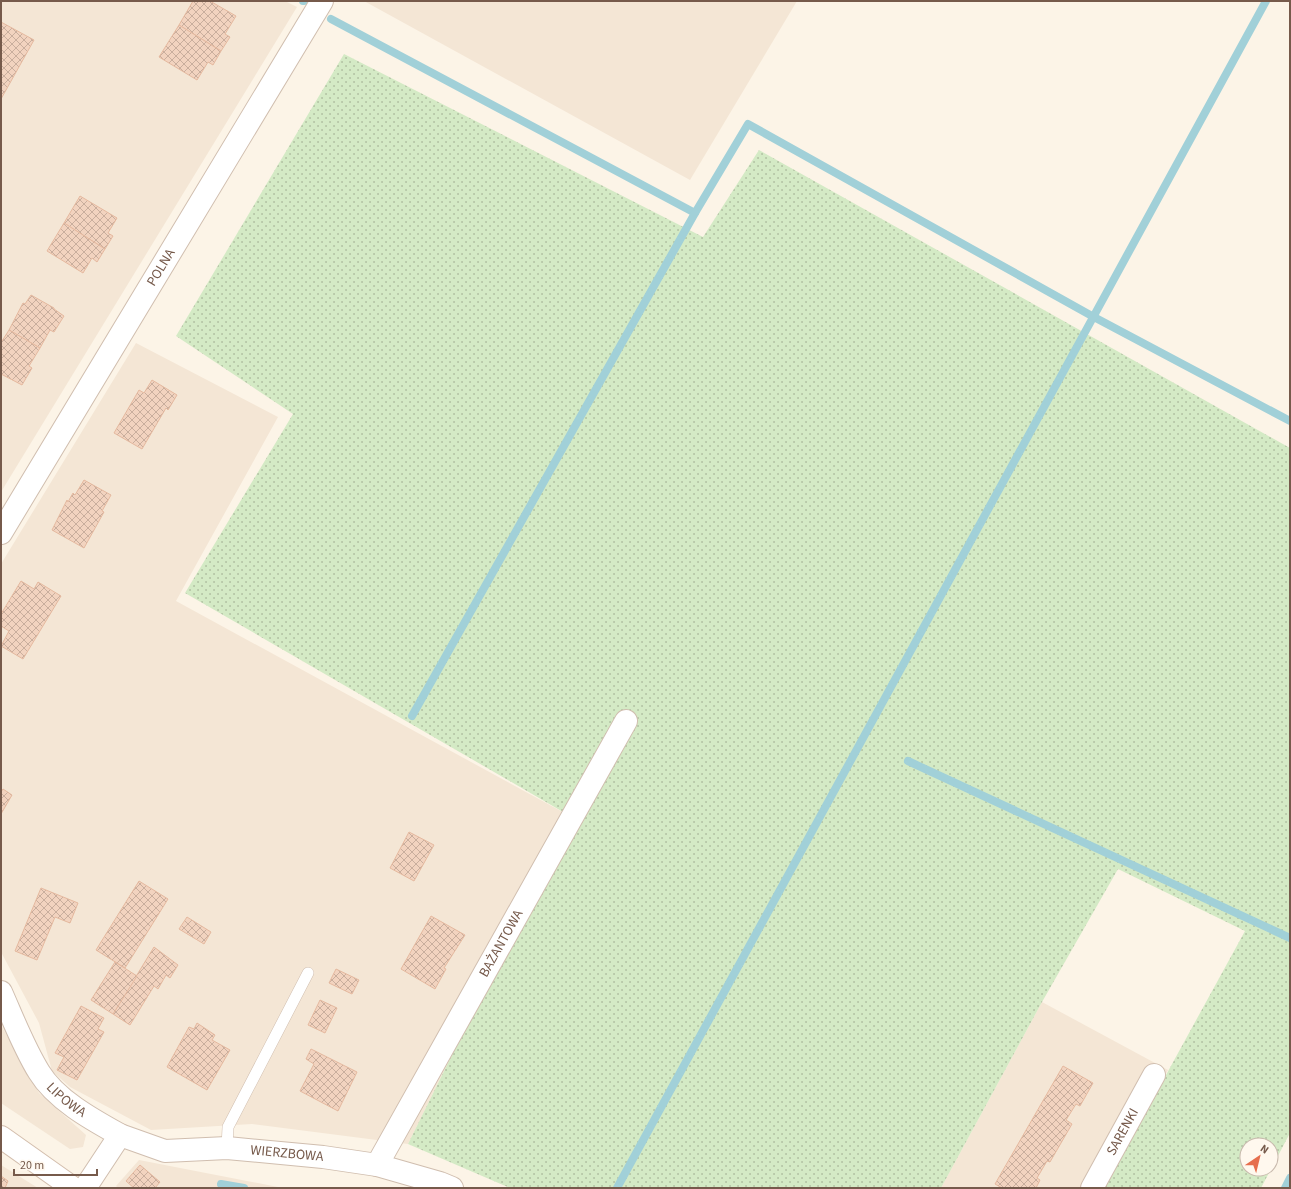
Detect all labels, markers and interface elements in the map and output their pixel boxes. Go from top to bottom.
street label: POLNA [142,245,180,290]
street label: BAŻANTOWA [474,906,528,981]
street label: LIPOWA [41,1078,90,1123]
street label: SARENKI [1102,1105,1144,1159]
north arrow [1239,1137,1279,1177]
street label: WIERZBOWA [249,1140,325,1167]
text: N [1257,1141,1272,1157]
scale bar [14,1151,97,1177]
text: 20 m [20,1157,44,1174]

